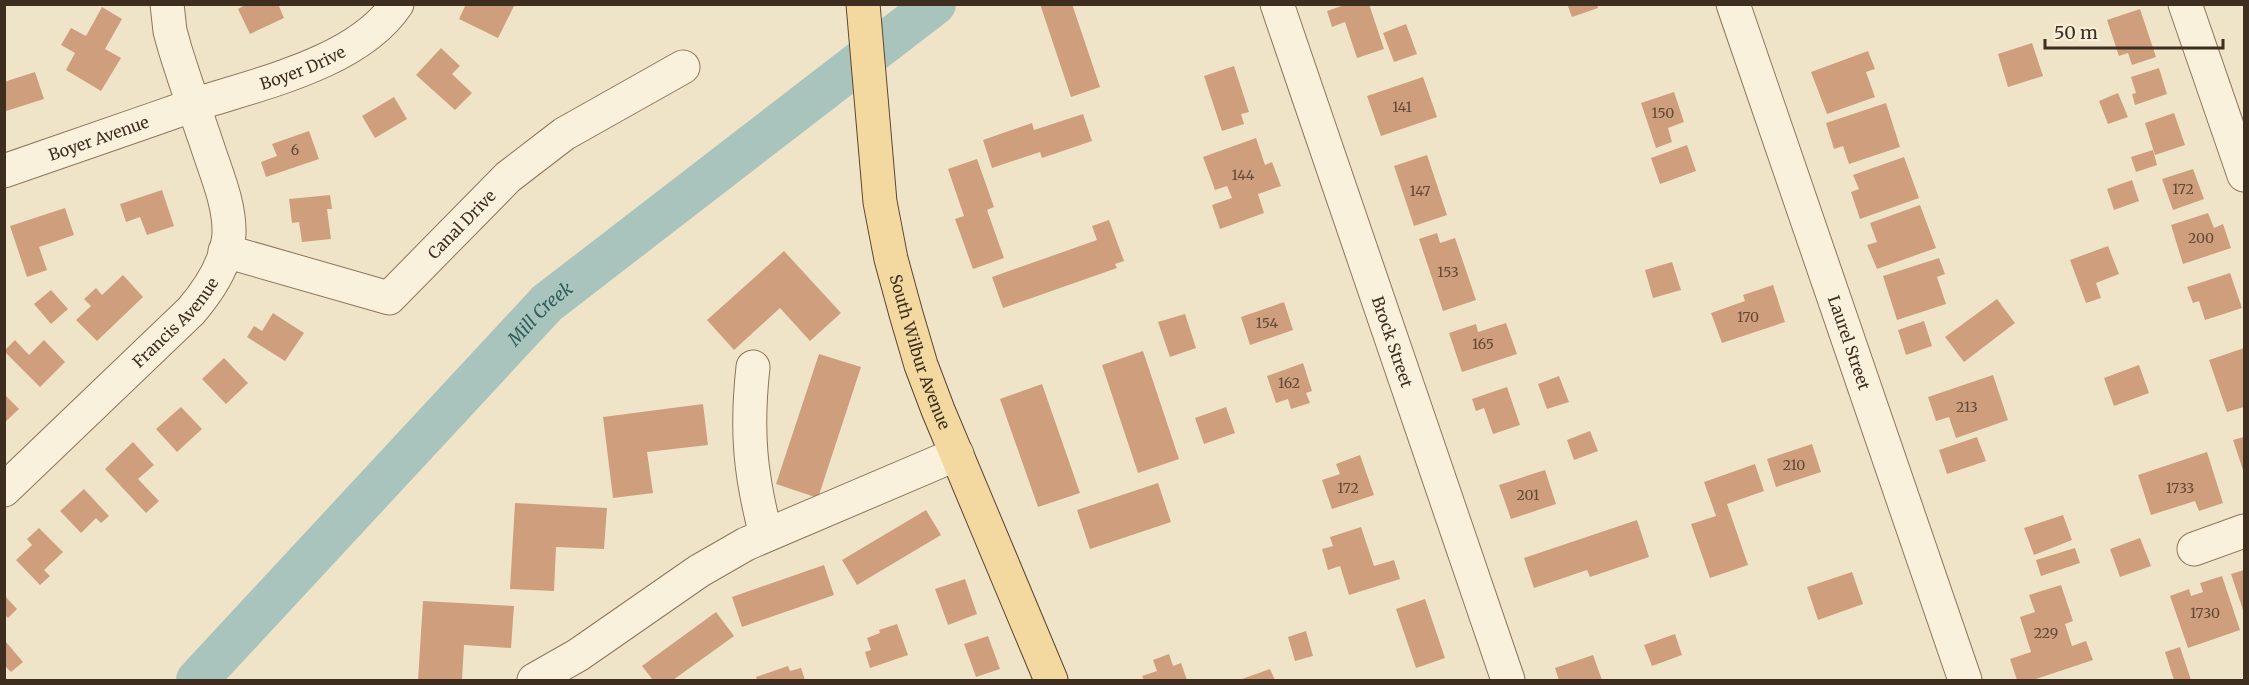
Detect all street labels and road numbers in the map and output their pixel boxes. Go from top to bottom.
street label: Boyer Drive [257,41,349,94]
street label: Boyer Avenue [46,112,151,165]
street label: Canal Drive [423,186,500,263]
street label: South Wilbur Avenue [886,272,955,432]
street label: Francis Avenue [128,274,223,372]
street label: Laurel Street [1824,293,1875,393]
street label: Brock Street [1368,294,1417,391]

